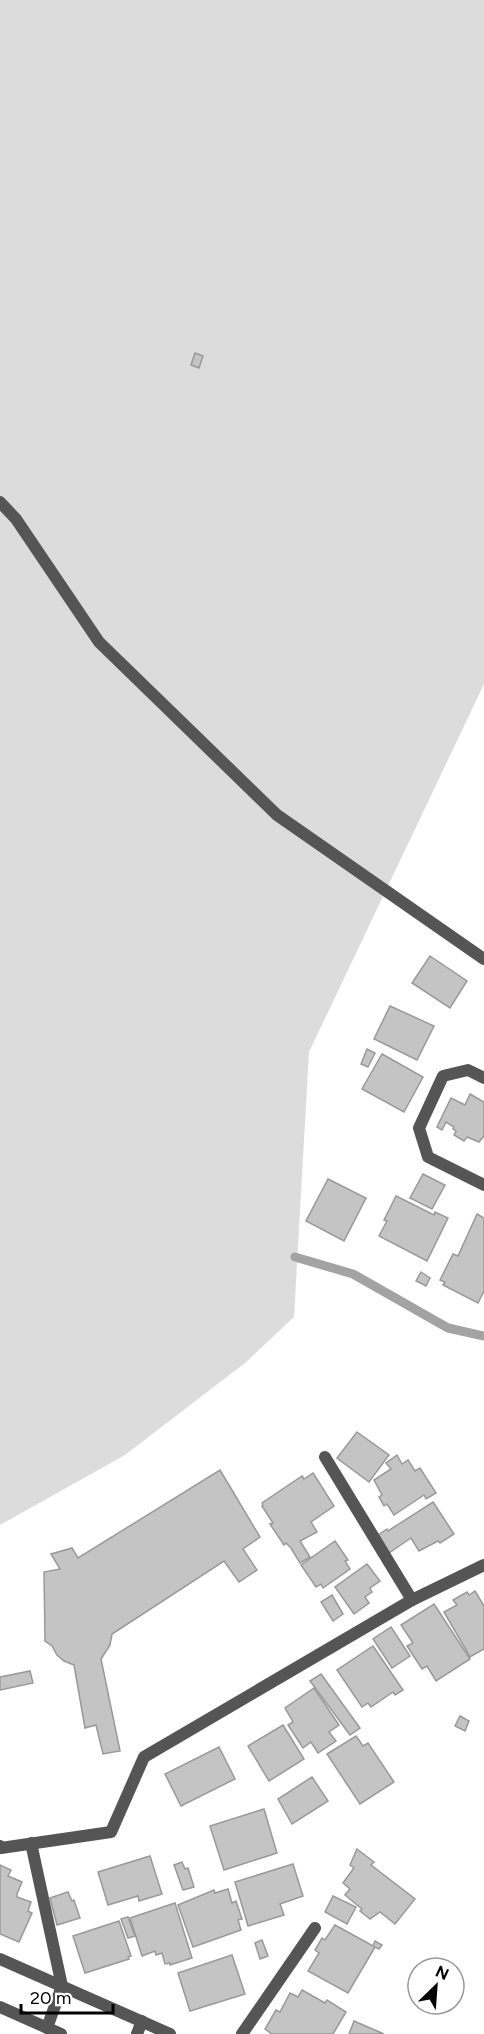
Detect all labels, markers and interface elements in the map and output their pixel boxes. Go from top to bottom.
north arrow [406,1956,466,2016]
text: N [433,1962,452,1984]
scale bar [21,1977,112,2015]
text: 20 m [30,1987,71,2009]

